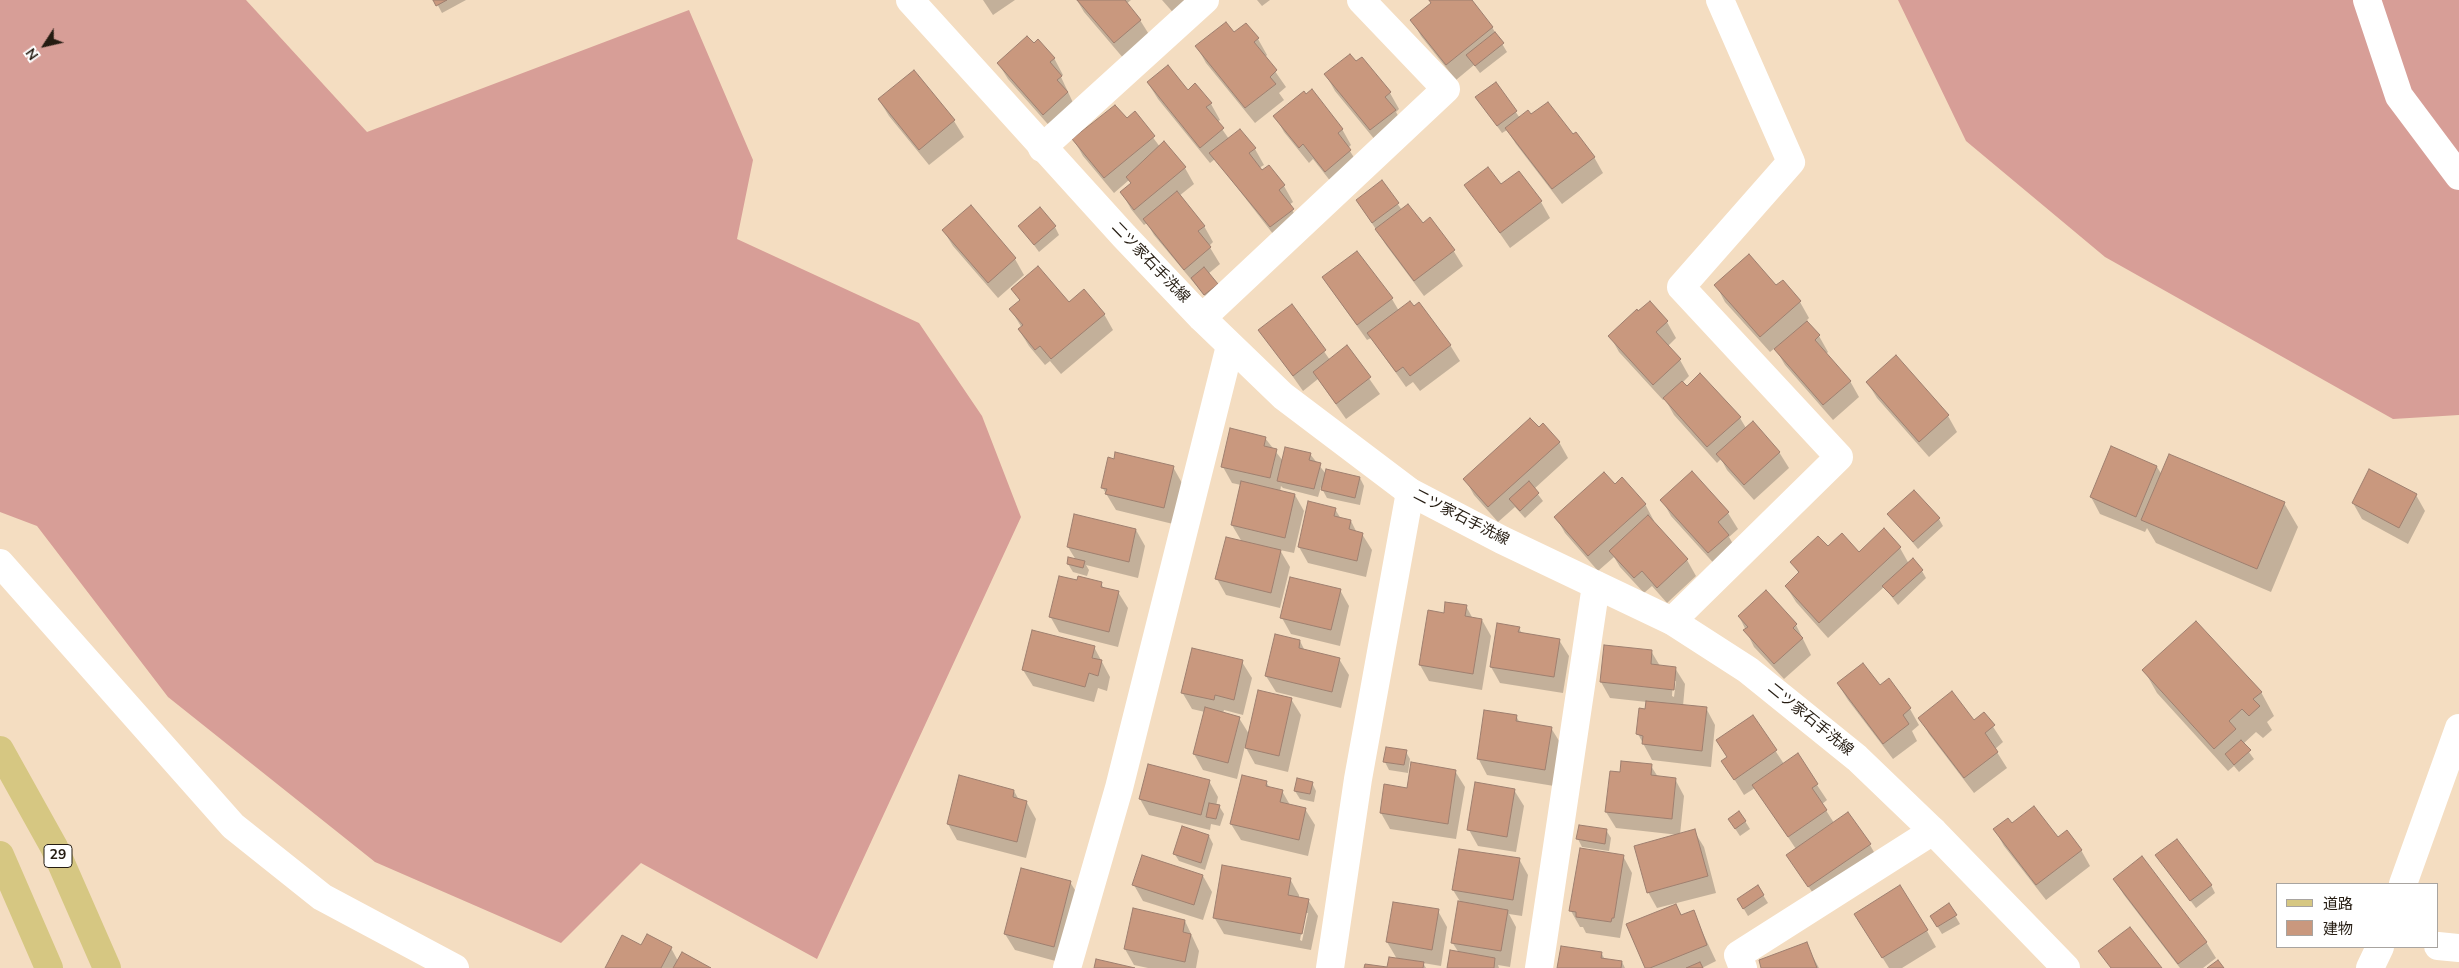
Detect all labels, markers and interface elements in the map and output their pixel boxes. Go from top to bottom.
north arrow [20,20,70,70]
text: N [22,44,43,64]
street label: 二ツ家石手洗線 [1107,219,1193,307]
street label: 二ツ家石手洗線 [1410,486,1512,550]
street label: 二ツ家石手洗線 [1764,680,1856,760]
road number: 29 [44,844,72,868]
legend [2276,883,2439,948]
text: 道路 [2323,894,2353,914]
text: 建物 [2323,919,2353,939]

